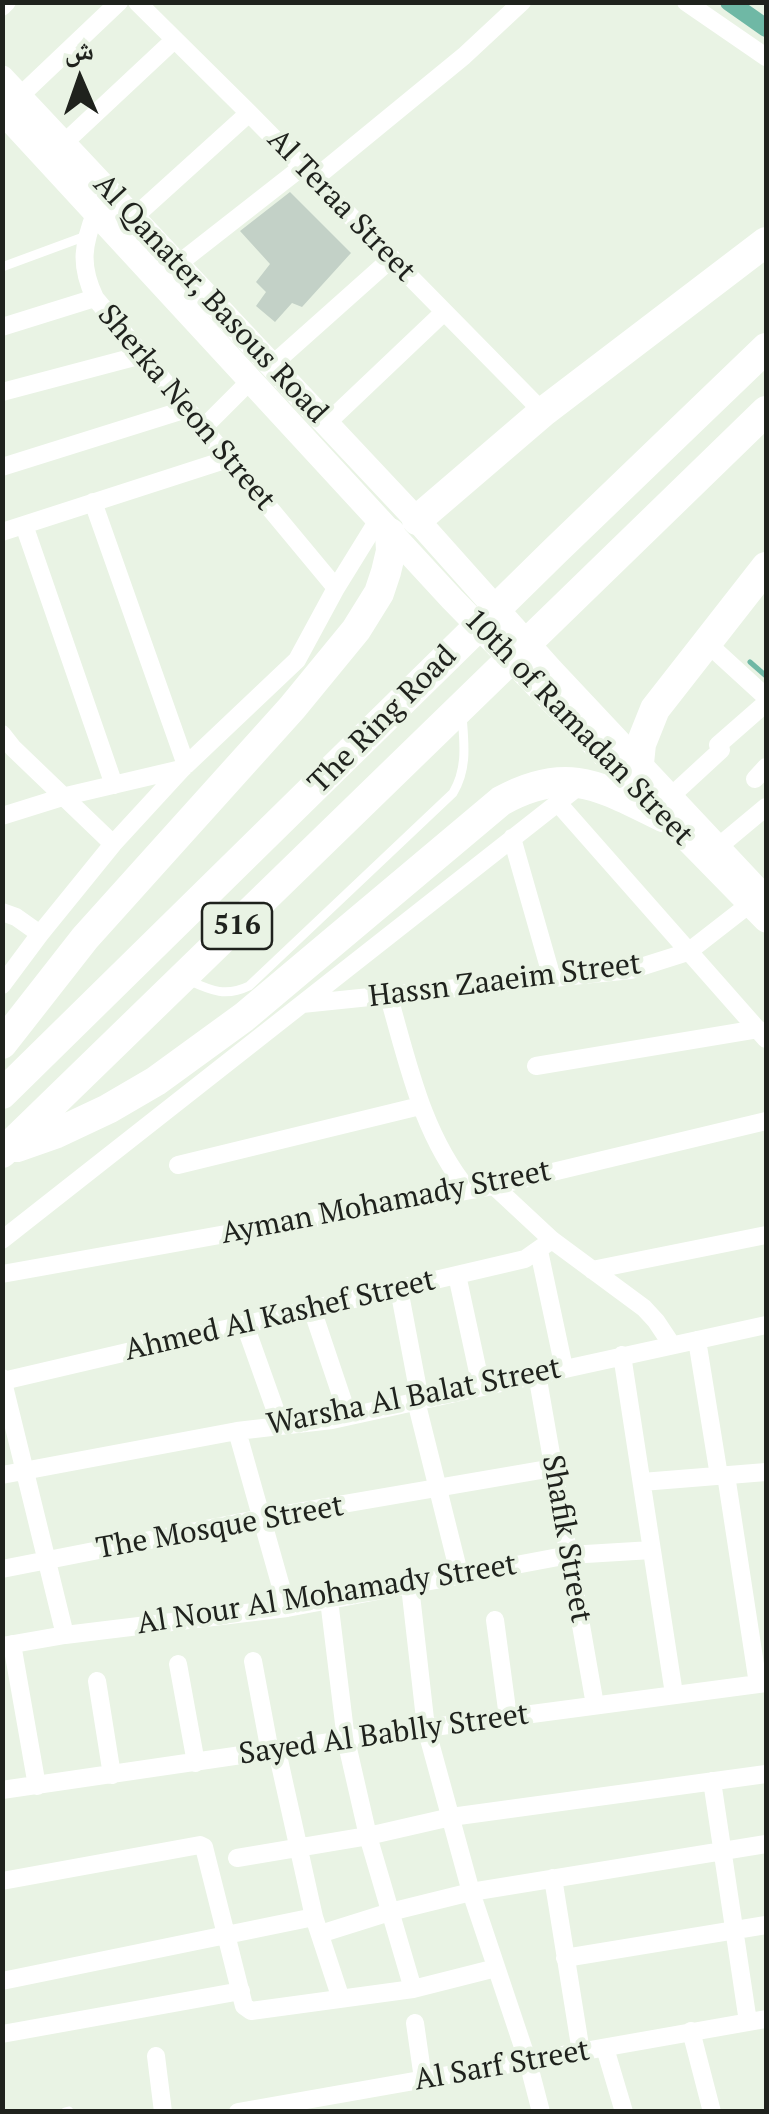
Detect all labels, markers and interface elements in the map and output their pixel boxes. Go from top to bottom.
north arrow [30,30,130,130]
text: ش [63,31,94,69]
street label: Al Teraa Street [259,122,423,290]
street label: Al Qanater, Basous Road [85,167,335,431]
street label: Sherka Neon Street [90,298,282,518]
street label: 10th of Ramadan Street [456,602,700,854]
street label: The Ring Road [301,638,465,802]
road number: 516 [202,903,272,949]
street label: Hassn Zaaeim Street [367,946,643,1016]
street label: Ayman Mohamady Street [218,1153,554,1253]
street label: Ahmed Al Kashef Street [121,1263,439,1369]
street label: Warsha Al Balat Street [264,1351,564,1443]
street label: Shafik Street [534,1452,598,1626]
street label: The Mosque Street [94,1489,346,1567]
street label: Al Nour Al Mohamady Street [135,1547,519,1643]
street label: Sayed Al Bablly Street [237,1697,531,1773]
street label: Al Sarf Street [412,2033,592,2099]

